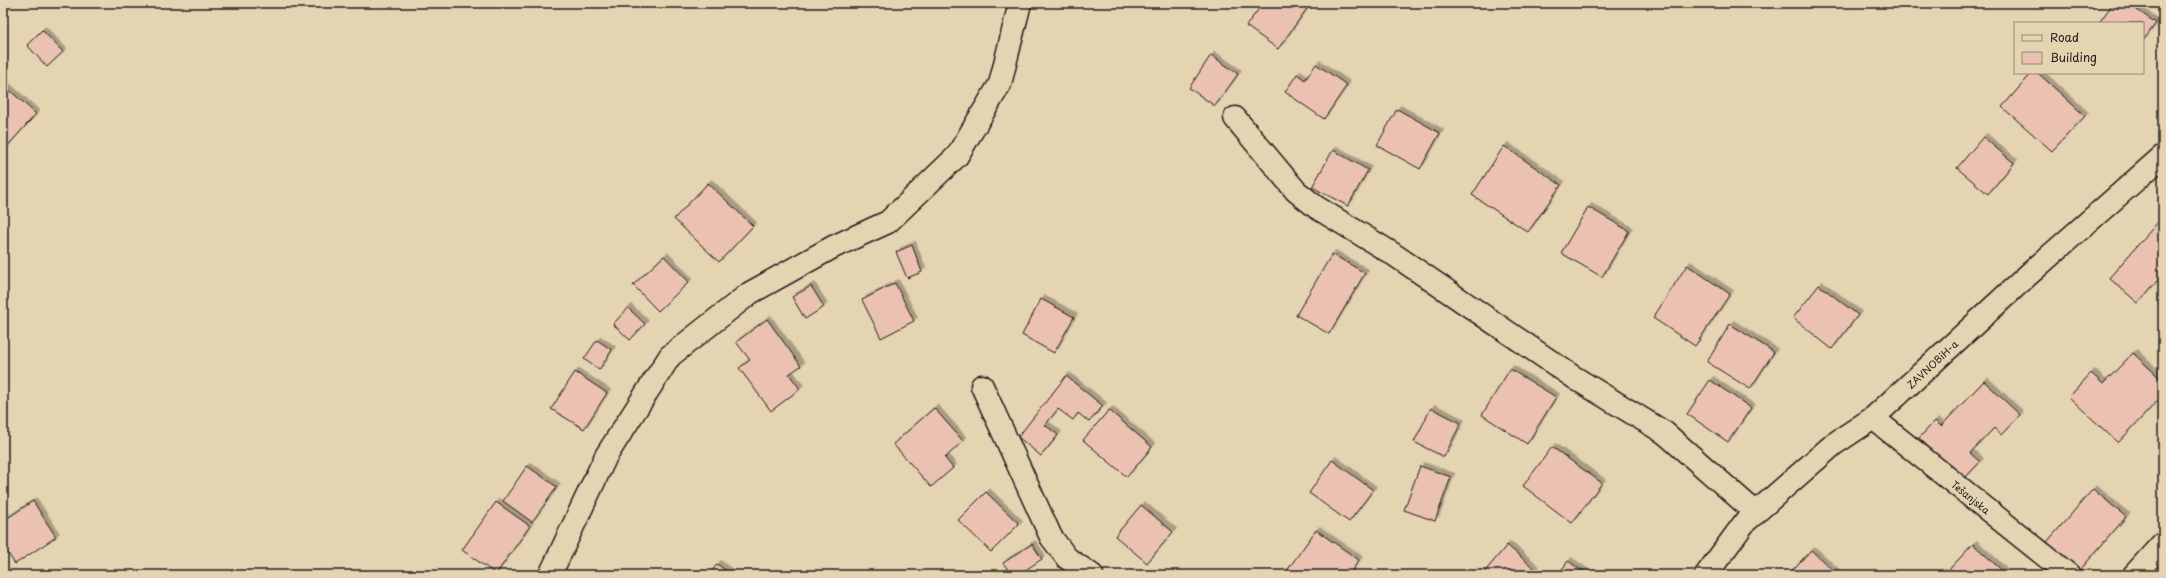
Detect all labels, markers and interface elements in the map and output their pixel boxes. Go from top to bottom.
legend [2014,22,2144,74]
text: Road [2050,28,2079,46]
text: Building [2050,48,2097,66]
street label: ZAVNOBiH-a [1903,336,1962,392]
street label: Tešanjska [1948,477,1994,518]

